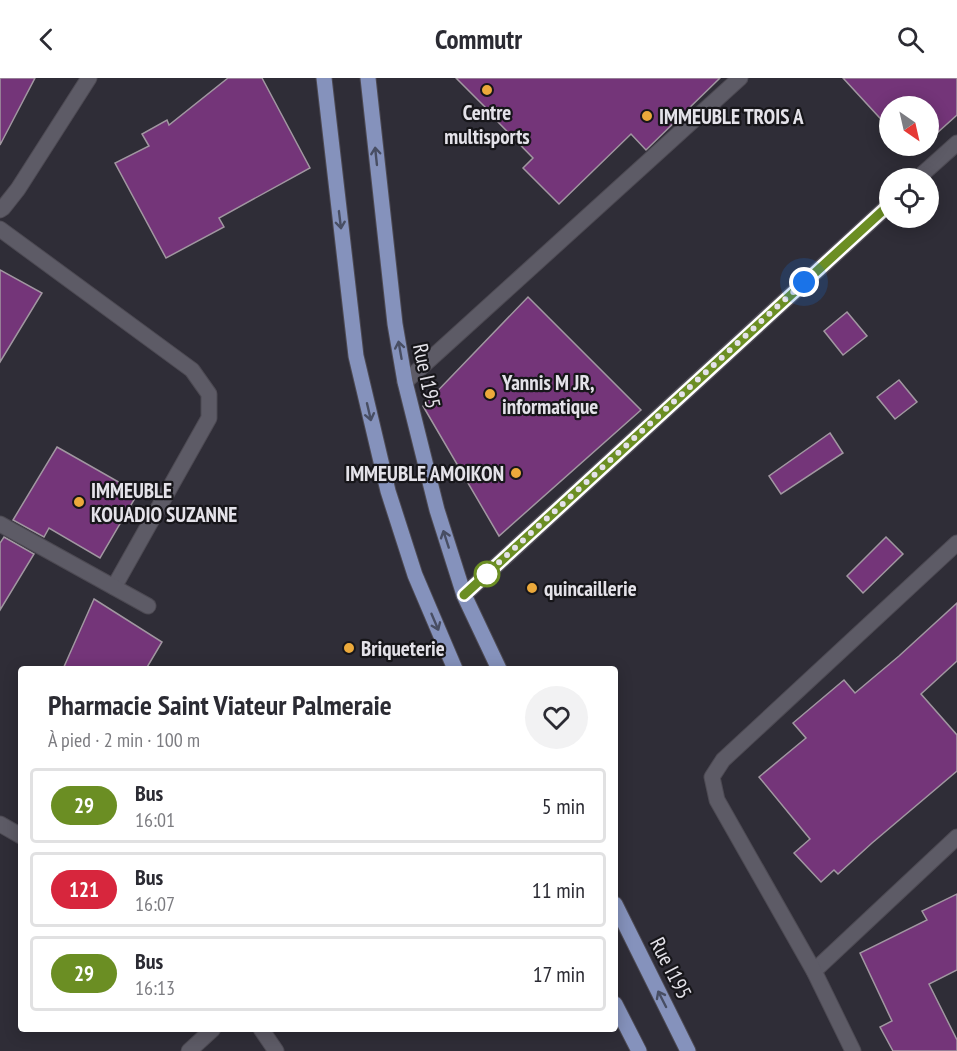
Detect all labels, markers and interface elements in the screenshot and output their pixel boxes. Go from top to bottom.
text: Commutr [435,22,522,56]
icon: back [30,23,63,56]
icon: search [894,23,927,56]
marker: Centre multisports [480,83,494,97]
north arrow [879,96,939,156]
map controls [879,96,939,228]
place label: Centre multisports [444,99,530,150]
place label: IMMEUBLE TROIS A [659,103,804,130]
marker: IMMEUBLE TROIS A [640,109,654,123]
one-way arrow [370,147,381,167]
button: locate [879,168,939,228]
one-way arrow [335,209,346,229]
your location [789,267,819,297]
one-way arrow [394,341,405,360]
street label: Rue I195 [407,341,447,411]
place label: Yannis M JR, informatique [501,369,598,420]
marker: Yannis M JR, informatique [483,387,497,401]
one-way arrow [364,402,376,421]
place label: IMMEUBLE AMOIKON [345,460,504,487]
marker: IMMEUBLE AMOIKON [509,466,523,480]
place label: IMMEUBLE KOUADIO SUZANNE [91,477,237,528]
marker: IMMEUBLE KOUADIO SUZANNE [72,495,86,509]
one-way arrow [440,530,451,549]
unlabelled marker [474,561,500,587]
place label: quincaillerie [544,575,637,602]
marker: quincaillerie [525,581,539,595]
one-way arrow [430,612,441,630]
place label: Briqueterie [361,635,445,662]
marker: Briqueterie [342,641,356,655]
text: Pharmacie Saint Viateur Palmeraie [48,686,392,723]
button: heart [525,686,588,749]
text: À pied · 2 min · 100 m [48,727,200,753]
text: Bus [135,779,163,807]
text: 29 [74,792,94,819]
text: 5 min [542,792,585,820]
text: 16:01 [135,807,175,833]
text: Bus [135,863,163,891]
text: 121 [69,876,99,903]
text: 11 min [532,876,585,904]
text: 16:07 [135,891,175,917]
street label: Rue I195 [644,933,698,1003]
text: Bus [135,947,163,975]
text: 29 [74,960,94,987]
text: 17 min [533,960,585,988]
text: 16:13 [135,975,175,1001]
one-way arrow [656,990,668,1008]

